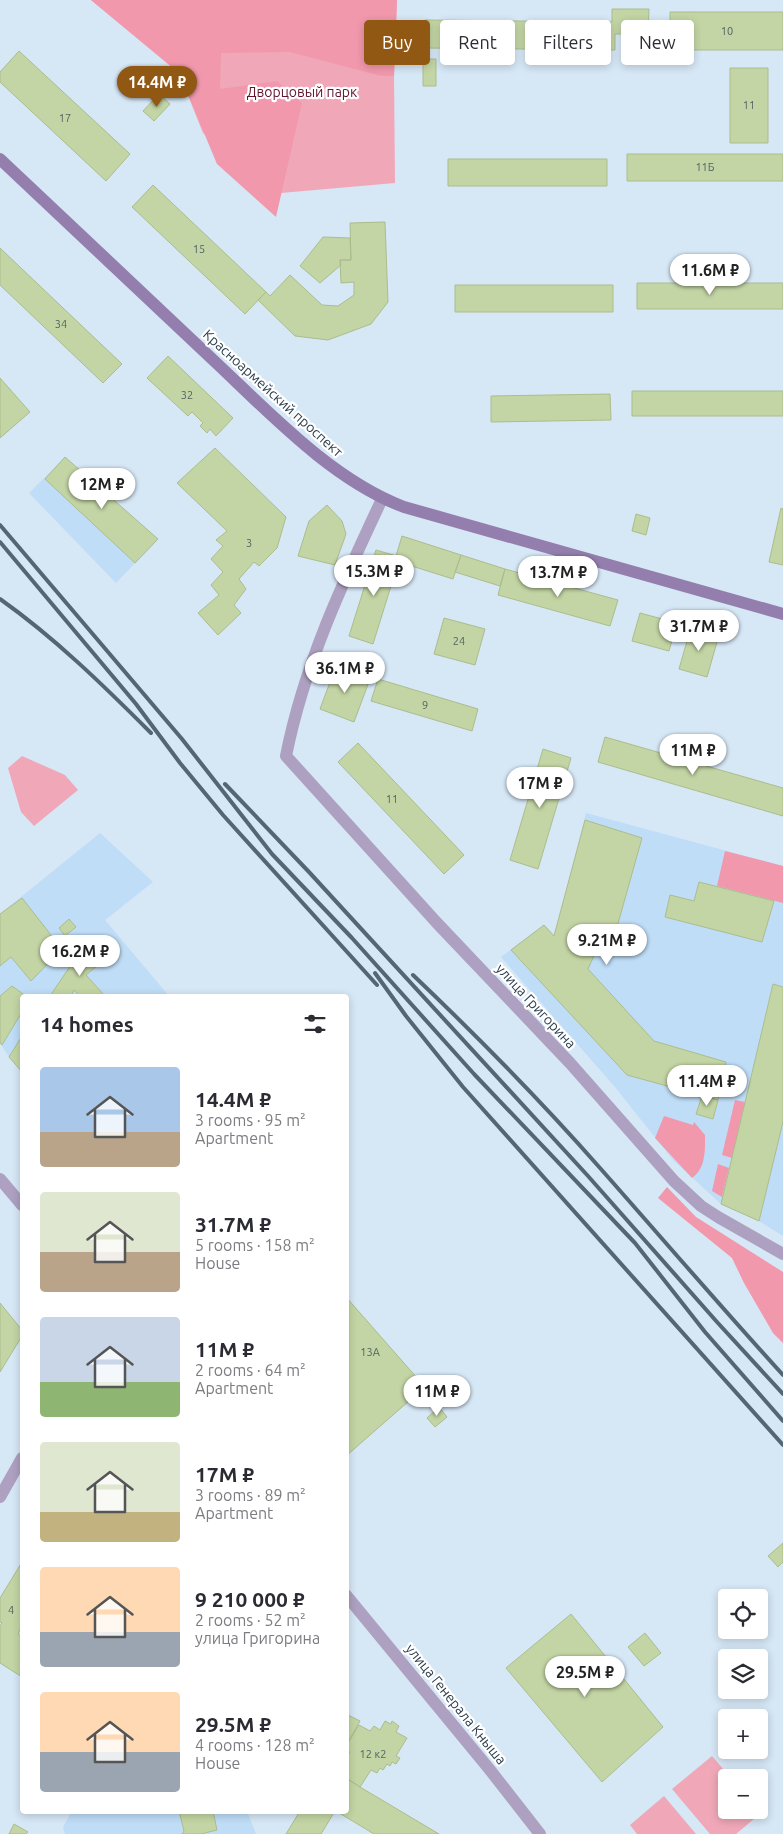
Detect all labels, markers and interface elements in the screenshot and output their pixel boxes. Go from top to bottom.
chip: Buy [364,20,430,65]
chip: Rent [440,20,515,65]
chip: Filters [525,20,611,65]
chip: New [621,20,694,65]
house number: 10 [721,25,733,37]
pin: 14.4M ₽ [111,66,203,108]
text: 14.4M ₽ [128,73,186,91]
park label: Дворцовый парк [247,84,357,100]
house number: 11 [743,99,755,111]
house number: 17 [59,112,71,124]
house number: 11Б [695,161,715,173]
house number: 15 [193,243,205,255]
pin: 11.6M ₽ [664,254,756,296]
text: 11.6M ₽ [681,261,739,279]
house number: 34 [55,318,67,330]
street label: Красноармейский проспект [200,326,346,460]
house number: 32 [181,389,193,401]
pin: 12M ₽ [67,468,137,510]
text: 12M ₽ [79,475,125,493]
house number: 3 [246,537,252,549]
pin: 15.3M ₽ [328,554,420,597]
pin: 13.7M ₽ [512,556,604,598]
text: 15.3M ₽ [345,562,403,580]
text: 13.7M ₽ [529,563,587,581]
pin: 31.7M ₽ [653,610,745,652]
text: 31.7M ₽ [670,617,728,635]
house number: 24 [453,635,465,647]
pin: 36.1M ₽ [299,652,391,694]
text: 36.1M ₽ [316,659,374,677]
house number: 9 [422,699,428,711]
pin: 11M ₽ [658,734,728,776]
text: 11M ₽ [670,741,716,759]
pin: 17M ₽ [505,766,575,809]
text: 17M ₽ [517,774,563,792]
house number: 11 [386,793,398,805]
pin: 9.21M ₽ [561,924,653,966]
text: 9.21M ₽ [578,931,636,949]
pin: 16.2M ₽ [34,934,126,977]
text: 16.2M ₽ [51,942,109,960]
street label: улица Григорина [493,960,579,1052]
icon: filters [301,1010,329,1038]
text: 14 homes [40,1012,134,1036]
pin: 11.4M ₽ [661,1064,753,1107]
text: 11.4M ₽ [678,1072,736,1090]
icon: home [80,1087,140,1147]
text: 14.4M ₽ [195,1087,271,1111]
text: 3 rooms · 95 m² [195,1111,306,1129]
text: Apartment [195,1129,273,1147]
icon: home [80,1212,140,1272]
text: 31.7M ₽ [195,1212,271,1236]
text: 5 rooms · 158 m² [195,1236,315,1254]
text: House [195,1254,240,1272]
icon: home [80,1337,140,1397]
text: 11M ₽ [195,1337,254,1361]
house number: 13А [360,1346,381,1358]
text: 2 rooms · 64 m² [195,1361,306,1379]
pin: 11M ₽ [402,1374,472,1417]
text: Apartment [195,1379,273,1397]
text: 11M ₽ [414,1382,460,1400]
icon: home [80,1462,140,1522]
text: 17M ₽ [195,1462,254,1486]
text: 3 rooms · 89 m² [195,1486,306,1504]
text: Apartment [195,1504,273,1522]
icon: home [80,1587,140,1647]
text: 9 210 000 ₽ [195,1587,305,1611]
map controls [718,1589,768,1819]
button: locate [718,1589,768,1639]
house number: 4 [8,1604,14,1616]
text: 2 rooms · 52 m² [195,1611,306,1629]
text: улица Григорина [195,1629,320,1647]
street label: улица Генерала Кныша [402,1641,510,1767]
button: layers [718,1649,768,1699]
pin: 29.5M ₽ [539,1656,631,1698]
text: 29.5M ₽ [556,1663,614,1681]
button: + [718,1709,768,1759]
icon: home [80,1712,140,1772]
text: 29.5M ₽ [195,1712,271,1736]
text: 4 rooms · 128 m² [195,1736,315,1754]
house number: 12 к2 [360,1748,386,1760]
text: House [195,1754,240,1772]
button: − [718,1769,768,1819]

